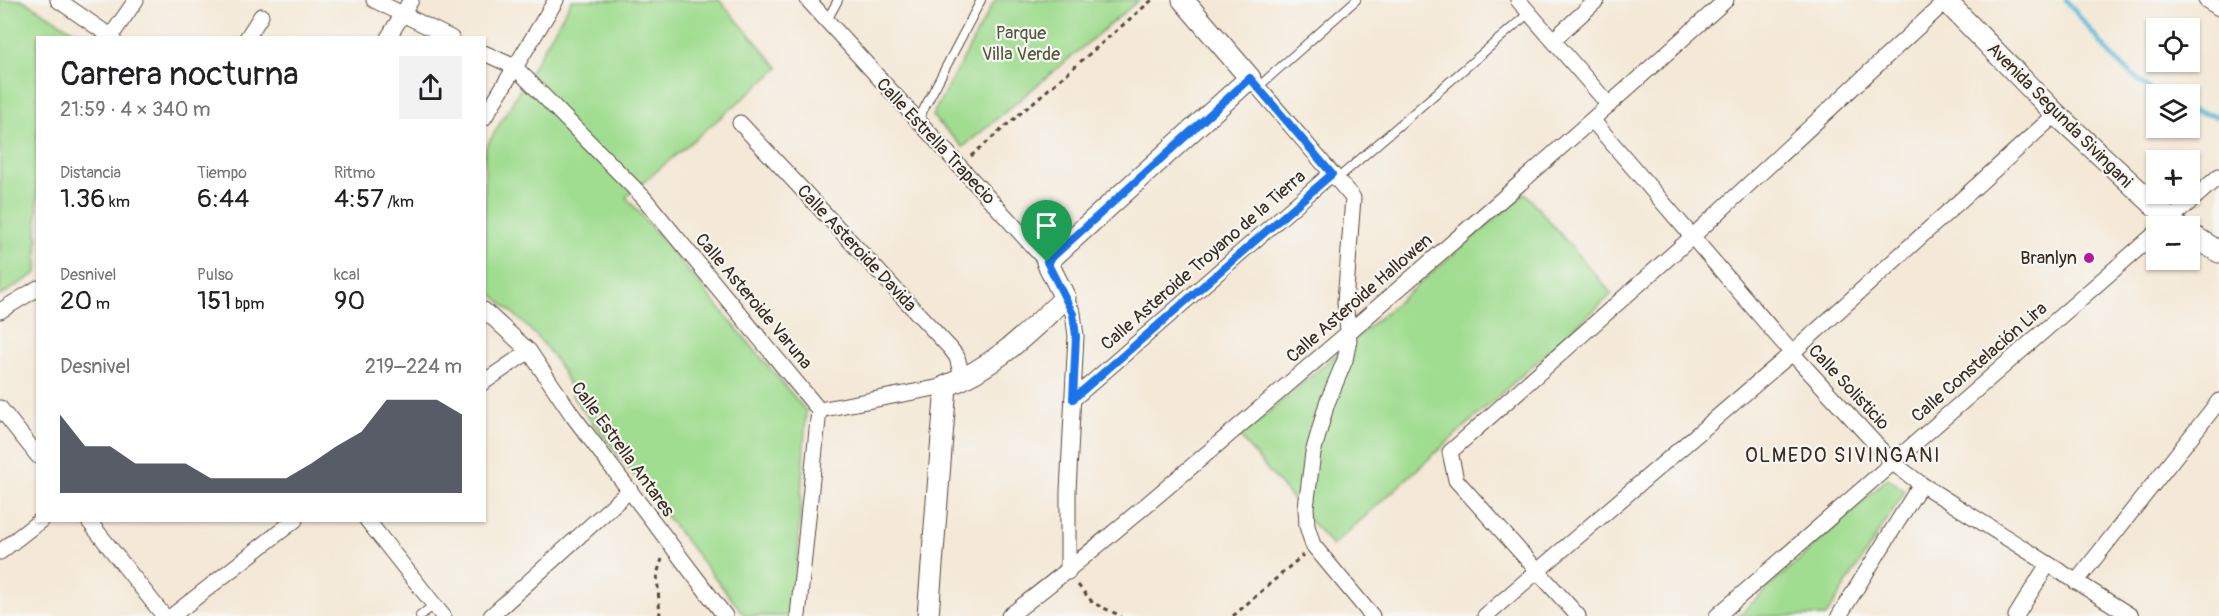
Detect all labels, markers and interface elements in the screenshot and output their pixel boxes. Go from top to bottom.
map controls [2146,18,2200,270]
button: locate [2146,18,2200,72]
park label: Parque Villa Verde [982,22,1060,66]
street label: Avenida Segunda Sivingani [1982,38,2137,193]
text: Carrera nocturna [60,54,299,95]
button: share [399,56,462,119]
street label: Calle Estrella Trapecio [871,73,1000,210]
button: layers [2146,84,2200,138]
text: 21:59 · 4 × 340 m [60,97,210,122]
button: + [2146,150,2200,204]
text: Distancia [60,163,121,183]
text: Tiempo [197,163,247,183]
text: Ritmo [334,163,375,183]
street label: Calle Asteroide Troyano de la Tierra [1096,165,1310,356]
street label: Calle Asteroide Davida [792,180,921,317]
text: 1.36 [60,183,106,215]
text: 6:44 [197,183,249,215]
text: 4:57 [334,183,384,215]
text: km [106,192,130,212]
text: /km [384,192,414,212]
pin [1021,200,1072,262]
icon: arrive [1030,209,1063,242]
button: − [2146,216,2200,270]
street label: Calle Asteroide Varuna [690,229,817,374]
street label: Calle Asteroide Hallowen [1282,229,1437,368]
place label: Branlyn [2020,247,2077,270]
marker: Branlyn [2082,251,2096,265]
text: Desnivel [60,265,116,285]
text: Pulso [197,265,233,285]
text: kcal [334,265,360,285]
text: 20 [60,285,92,317]
text: 151 [197,285,231,317]
text: 90 [334,285,365,317]
text: m [92,294,110,314]
text: bpm [231,294,265,314]
street label: Calle Constelación Lira [1907,297,2052,428]
street label: Calle Solisticio [1803,340,1894,435]
text: Desnivel [60,354,130,379]
text: 219–224 m [365,354,462,379]
street label: Calle Estrella Antares [566,377,679,521]
district label: OLMEDO SIVINGANI [1745,443,1941,468]

